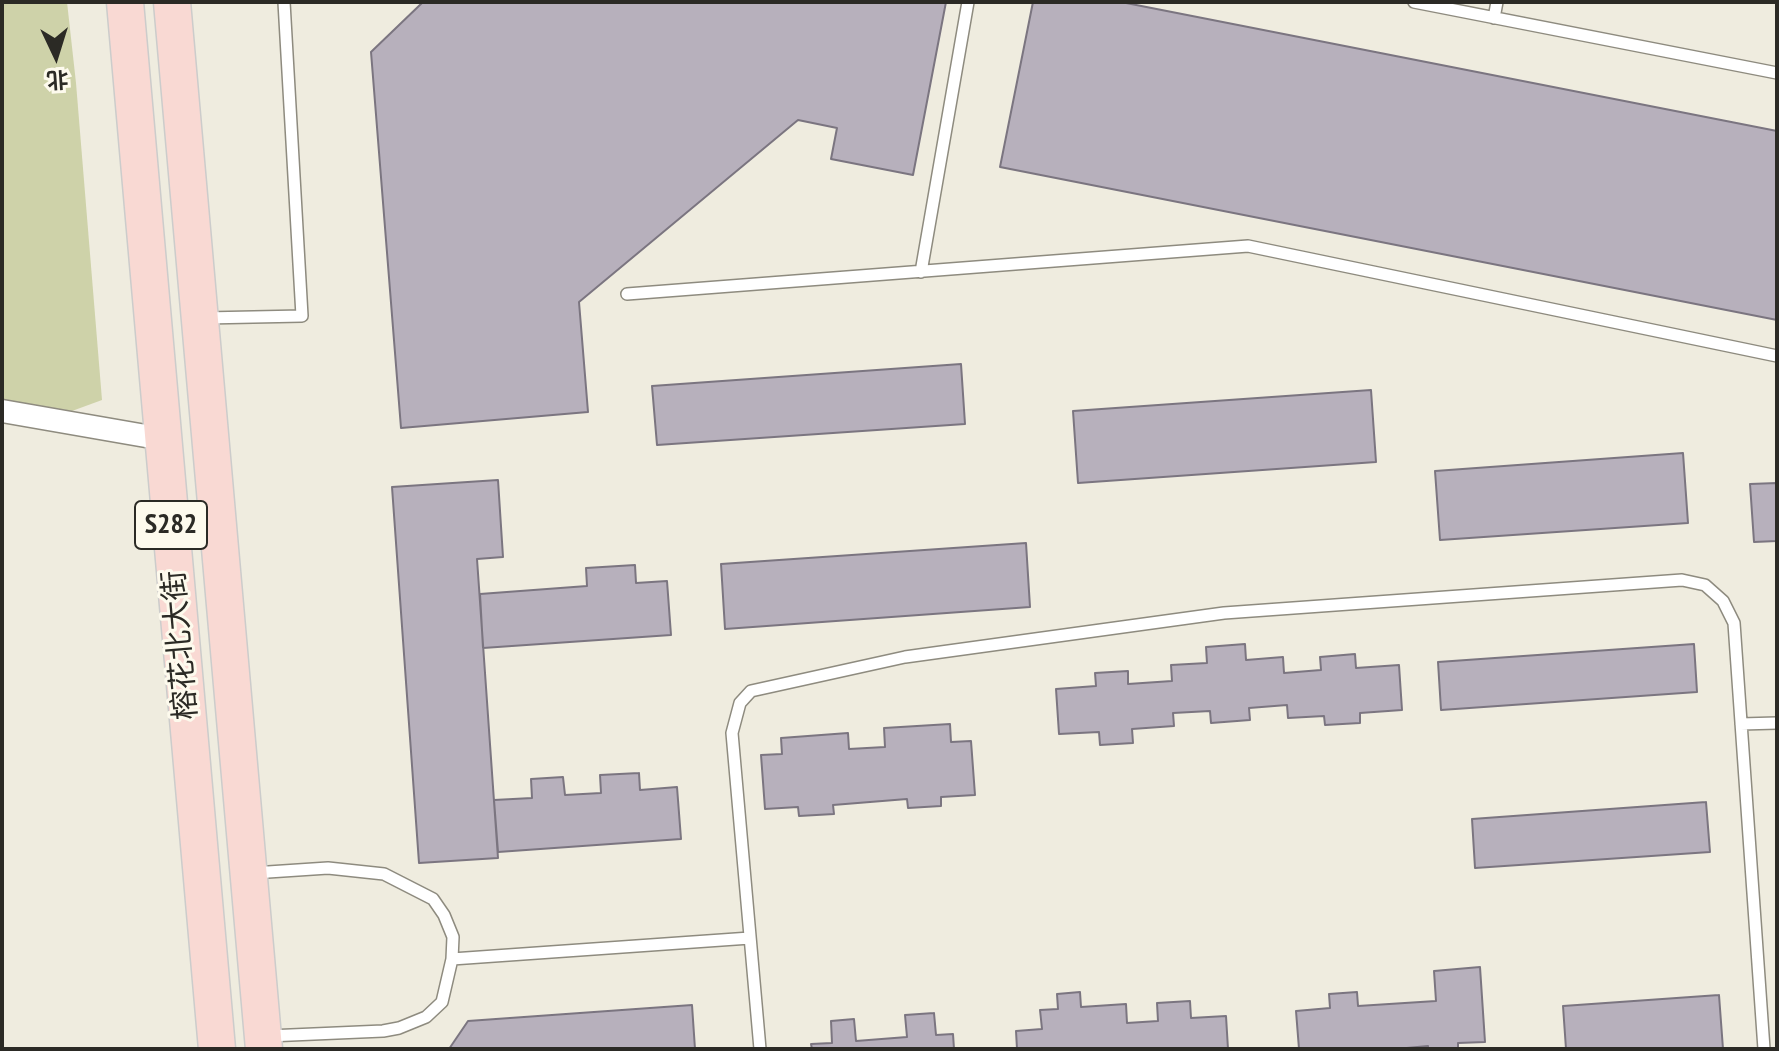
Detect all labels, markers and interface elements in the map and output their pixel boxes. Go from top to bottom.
north arrow [16,16,96,96]
text: 北 [46,65,70,95]
road number: S282 [135,501,207,549]
street label: 榕花北大街 [157,569,205,721]

